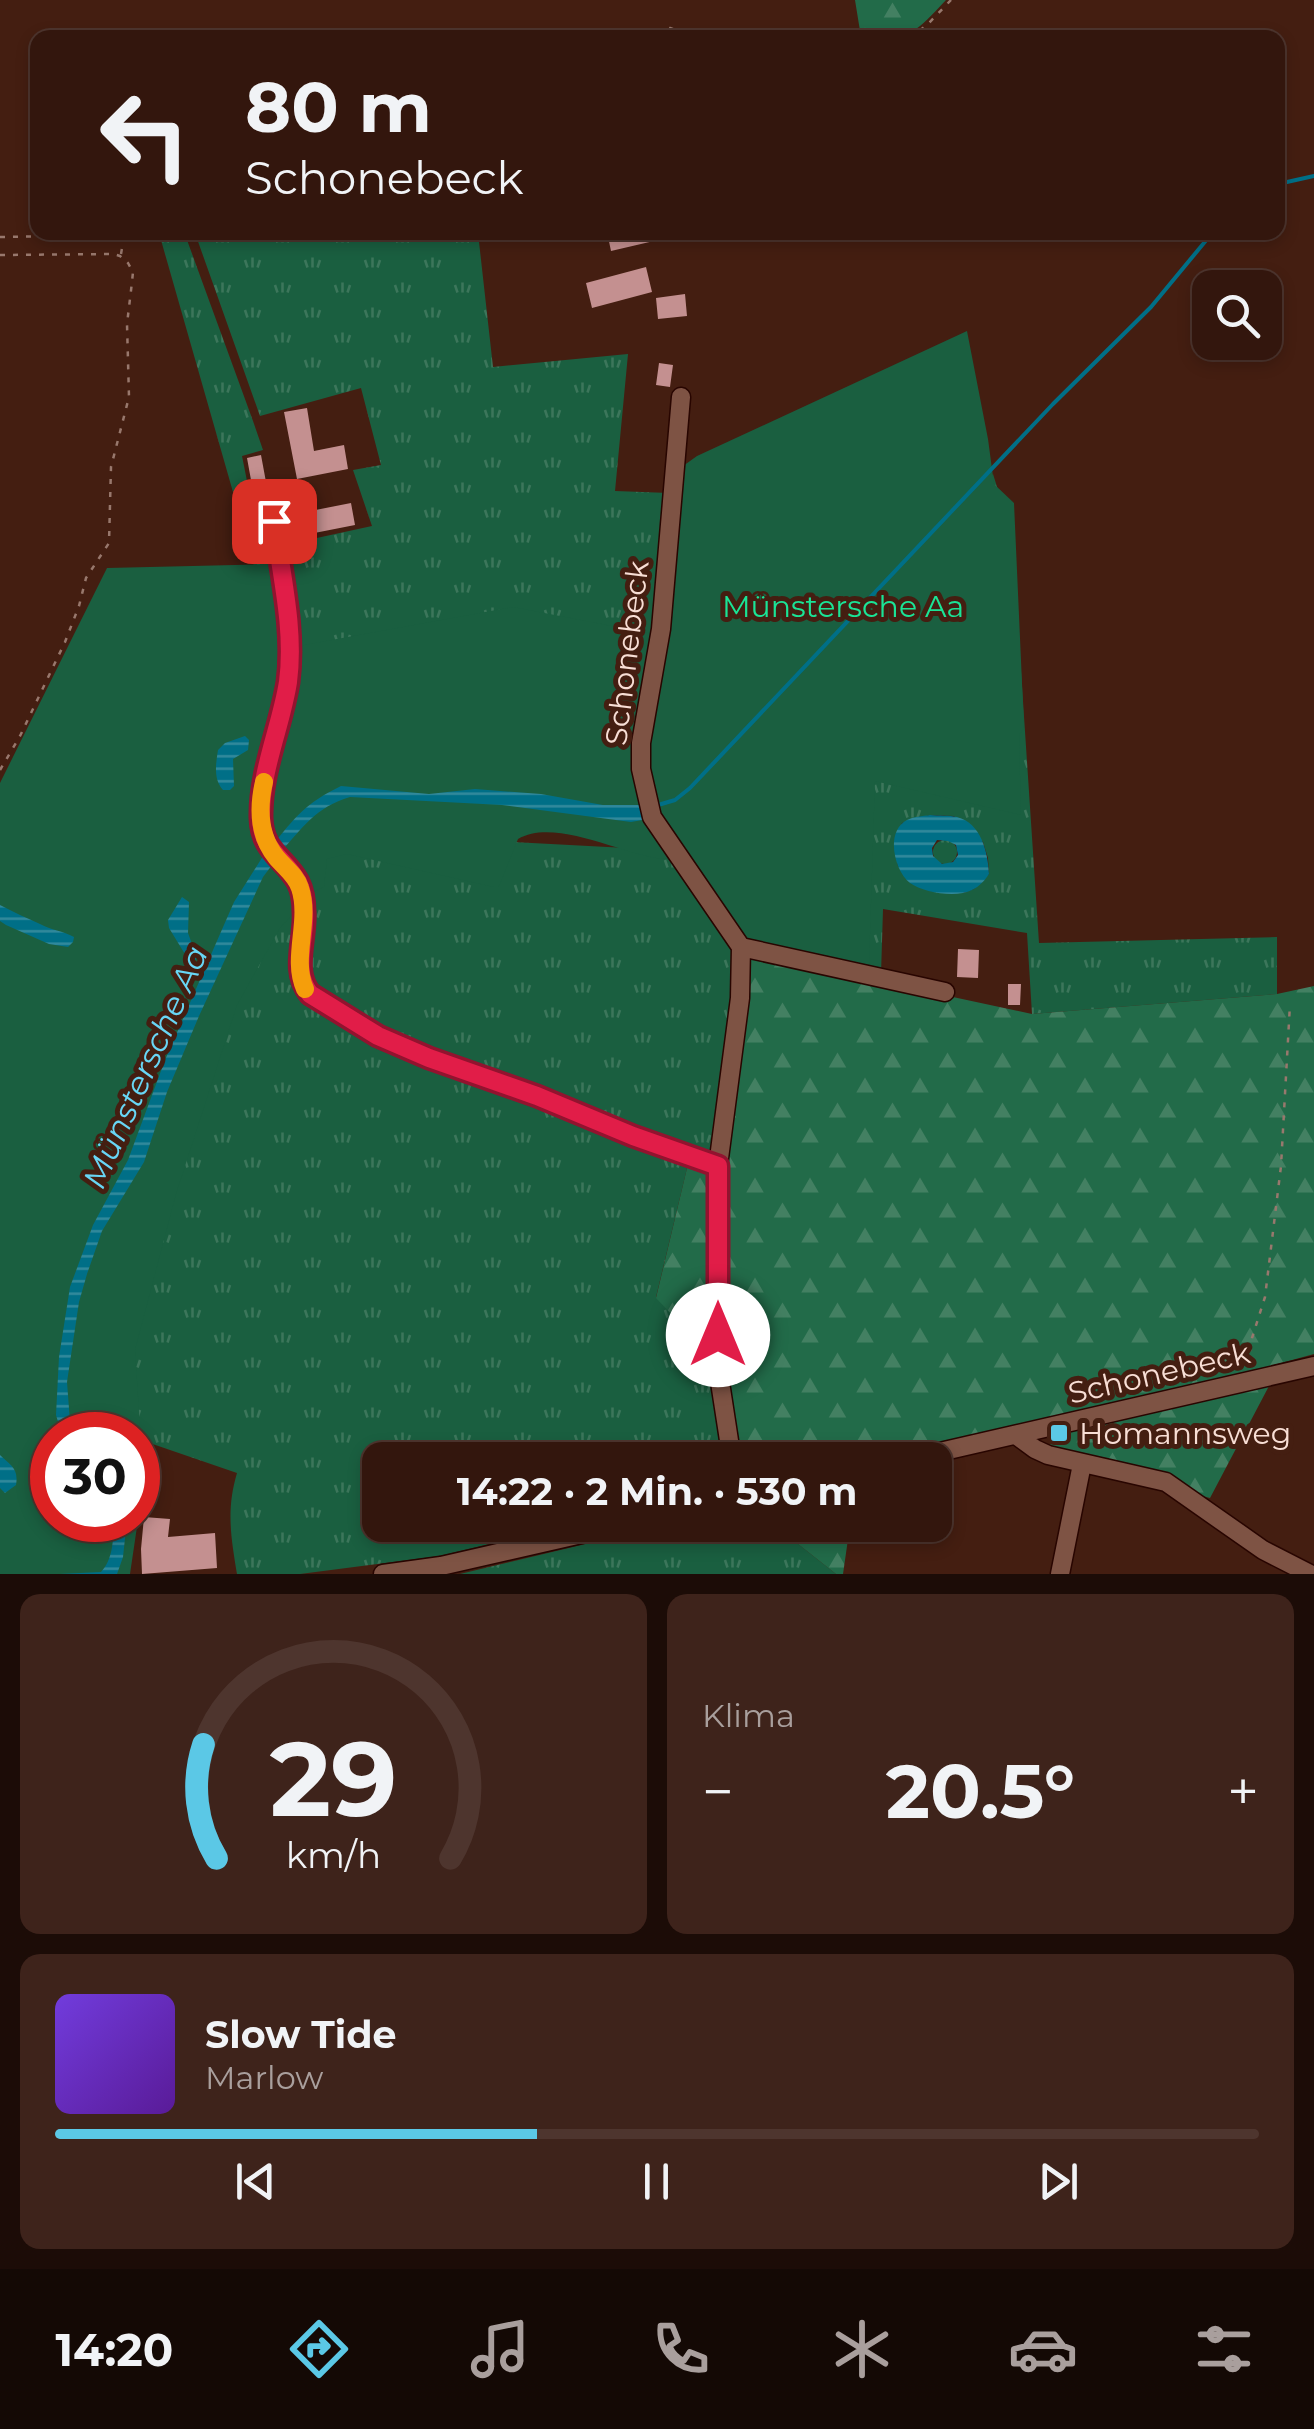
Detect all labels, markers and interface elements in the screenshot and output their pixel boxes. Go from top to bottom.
text: 80 m [245,64,432,150]
icon: left [80,70,210,200]
text: Schonebeck [245,150,524,205]
map controls [1192,270,1282,360]
button: search [1192,270,1282,360]
pin [232,479,317,564]
icon: arrive [247,494,302,549]
street label: Schonebeck [597,559,657,747]
park label: Münstersche Aa [722,588,964,625]
water label: Münstersche Aa [74,940,216,1194]
position arrow [666,1283,770,1387]
street label: Schonebeck [1064,1334,1254,1412]
speed limit sign: 30 [30,1412,160,1542]
place label: Homannsweg [1079,1415,1291,1452]
marker: Homannsweg [1048,1422,1070,1444]
text: 14:22 · 2 Min. · 530 m [457,1468,857,1515]
text: Klima [702,1696,795,1735]
text: 29 [270,1715,397,1842]
text: 20.5° [886,1745,1075,1837]
text: − [702,1758,734,1825]
text: + [1227,1758,1259,1825]
text: km/h [286,1833,381,1877]
text: Slow Tide [205,2011,397,2058]
text: Marlow [205,2058,323,2097]
icon: previous [228,2154,283,2209]
icon: pause [629,2154,684,2209]
icon: next [1031,2154,1086,2209]
icon: directions [284,2314,354,2384]
icon: music [465,2314,535,2384]
icon: phone [646,2314,716,2384]
icon: climate [827,2314,897,2384]
icon: car [1008,2314,1078,2384]
icon: filters [1189,2314,1259,2384]
text: 14:20 [55,2322,173,2377]

